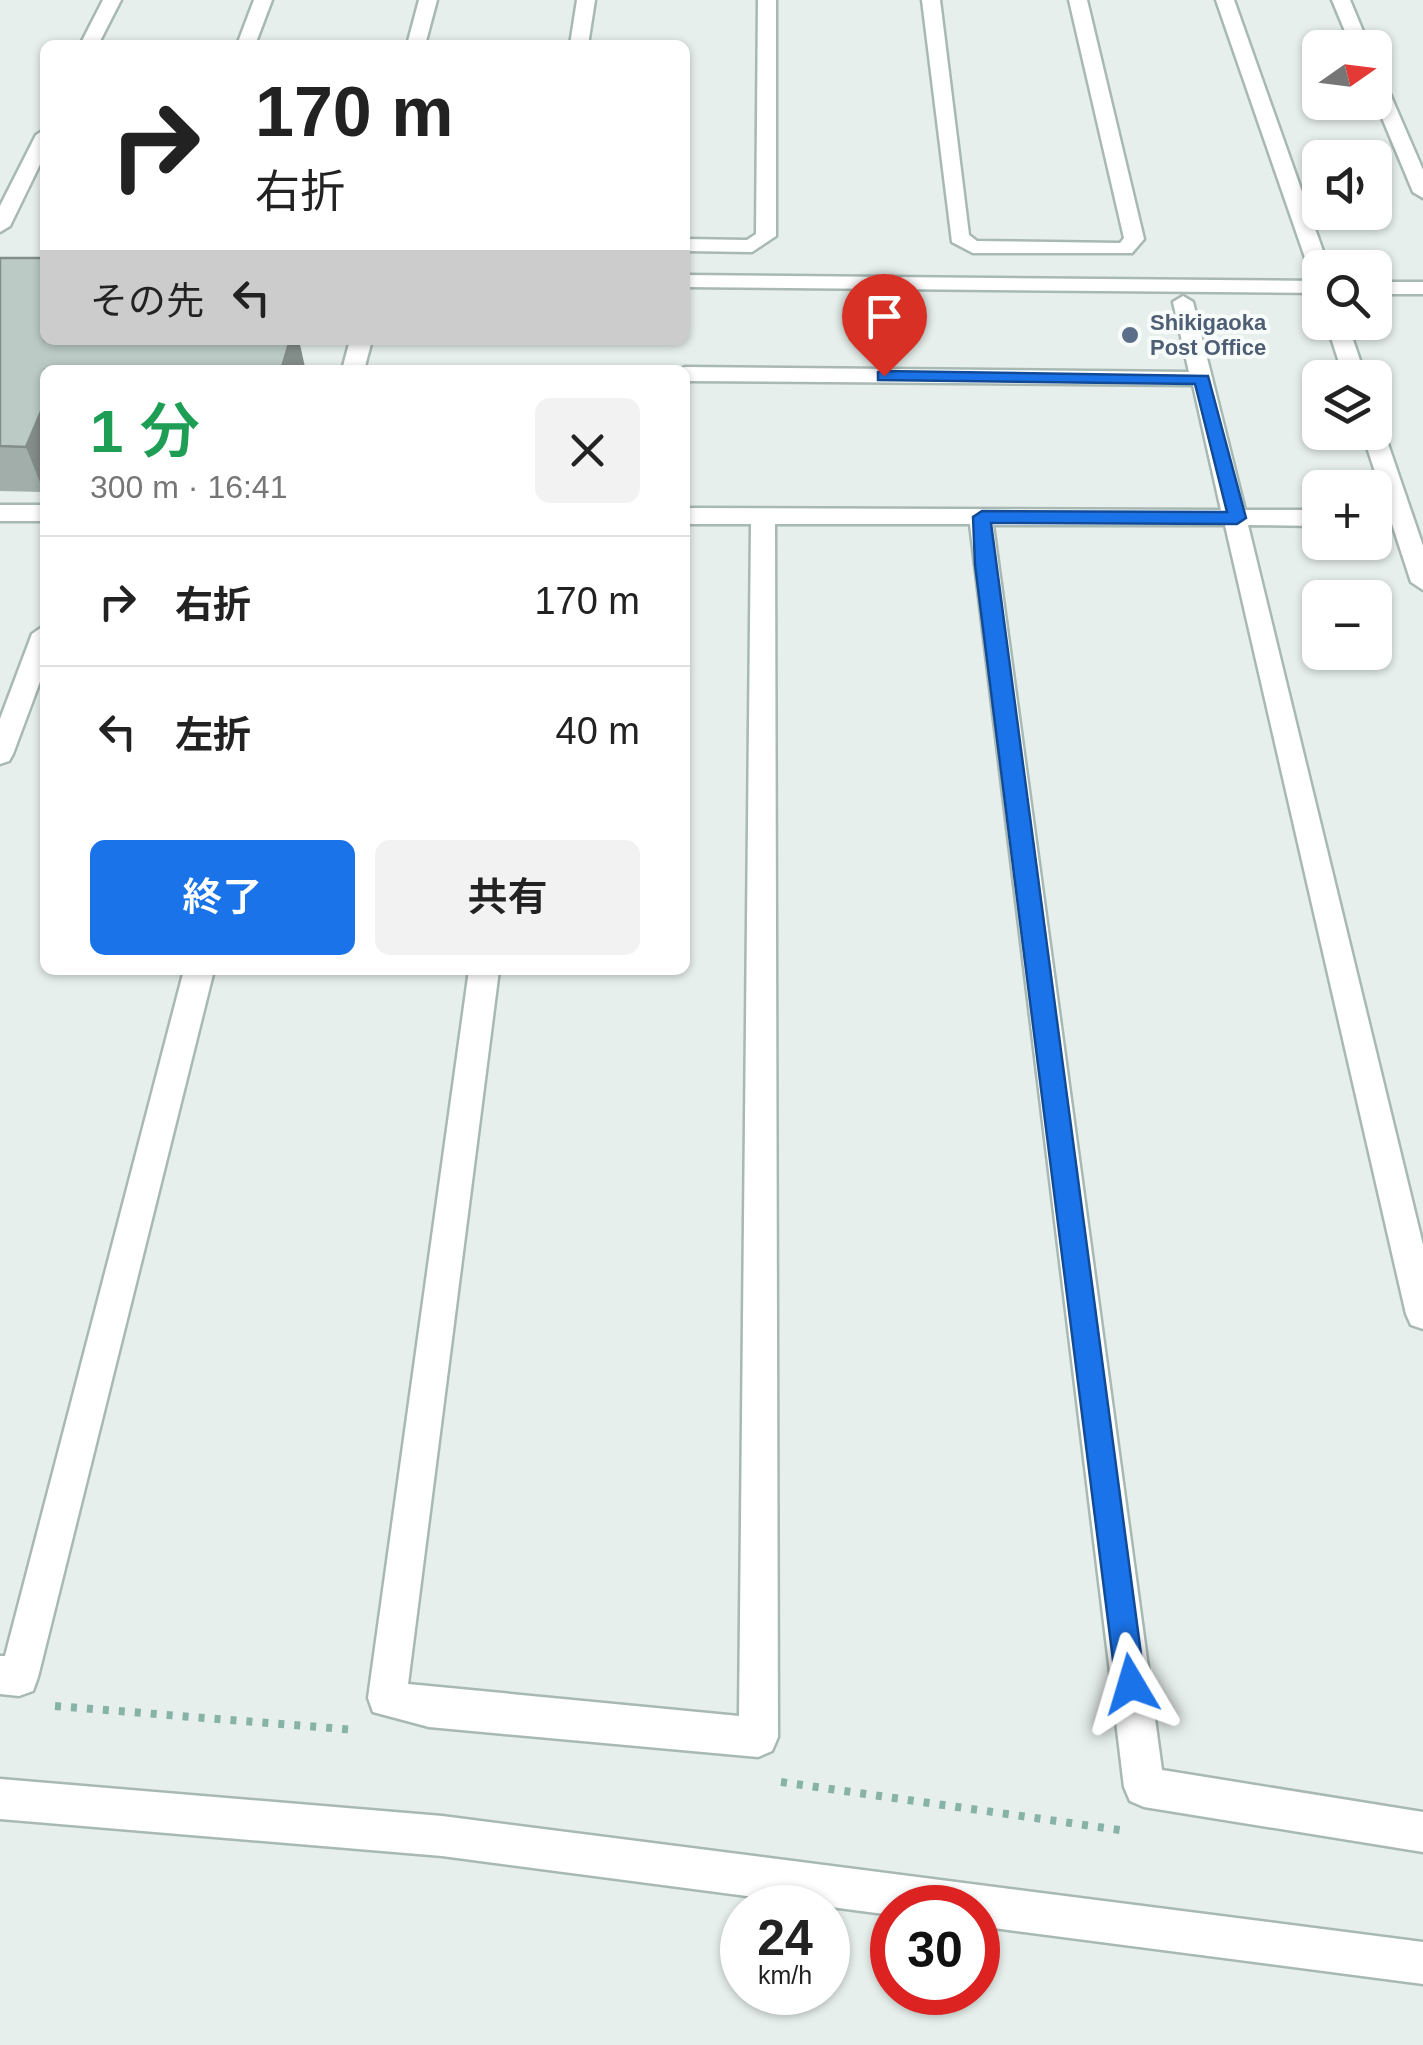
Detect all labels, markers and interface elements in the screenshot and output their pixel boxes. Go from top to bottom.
north arrow [1302,30,1392,120]
map controls [1302,30,1392,670]
text: 170 m [255,73,453,151]
icon: right [90,80,220,210]
button: sound [1302,140,1392,230]
text: 右折 [255,166,345,217]
button: search [1302,250,1392,340]
icon: left [224,270,279,325]
pin [842,274,927,377]
text: その先 [90,280,204,322]
icon: arrive [857,289,912,344]
place label: Shikigaoka Post Office [1150,310,1267,360]
marker: Shikigaoka Post Office [1119,324,1141,346]
button: layers [1302,360,1392,450]
text: 1 分 [90,398,200,465]
button: close [535,398,640,503]
text: 300 m · 16:41 [90,469,287,505]
button: + [1302,470,1392,560]
icon: right [90,574,145,629]
text: 170 m [534,580,640,622]
button: − [1302,580,1392,670]
text: 右折 [175,584,251,626]
icon: left [90,704,145,759]
text: 40 m [556,710,640,752]
text: 左折 [175,714,251,756]
button: 終了 [90,840,355,955]
button: 共有 [375,840,640,955]
position arrow [1079,1632,1183,1736]
speed limit sign: 30 [870,1885,1000,2015]
text: 24 [757,1910,813,1966]
text: km/h [758,1961,812,1989]

